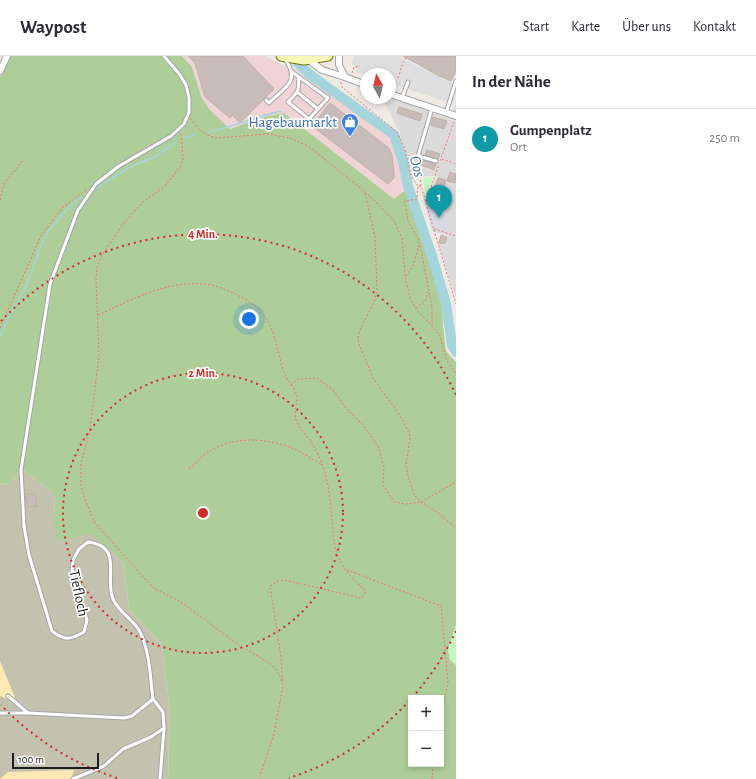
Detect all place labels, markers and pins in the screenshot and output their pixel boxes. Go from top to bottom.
shop icon: Hagebaumarkt [340,112,360,137]
place label: Hagebaumarkt [248,115,337,130]
pin: 1 [426,185,452,218]
centre of rings [196,506,210,520]

